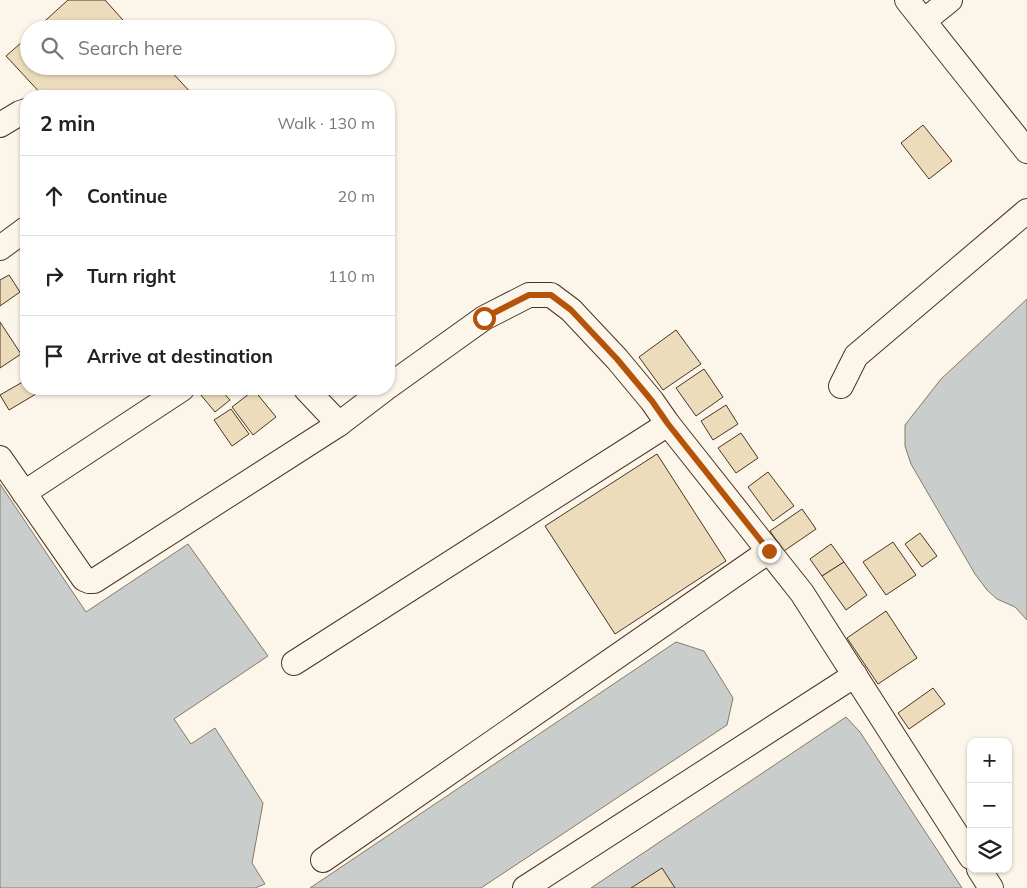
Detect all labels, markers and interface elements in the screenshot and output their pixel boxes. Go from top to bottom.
search box [20,20,395,75]
icon: search [38,34,66,62]
text: Search here [78,36,182,60]
text: 2 min [40,110,95,136]
text: Walk · 130 m [277,113,375,133]
icon: ahead [40,182,68,210]
text: Continue [87,184,167,208]
text: 20 m [338,186,375,206]
icon: right [40,262,68,290]
text: Turn right [87,264,176,288]
text: 110 m [328,266,375,286]
route start [473,307,496,330]
icon: arrive [40,342,68,370]
text: Arrive at destination [87,344,273,368]
route end [758,540,781,563]
map controls [967,738,1012,873]
button: + [967,738,1012,783]
button: − [967,783,1012,828]
button: layers [967,828,1012,873]

